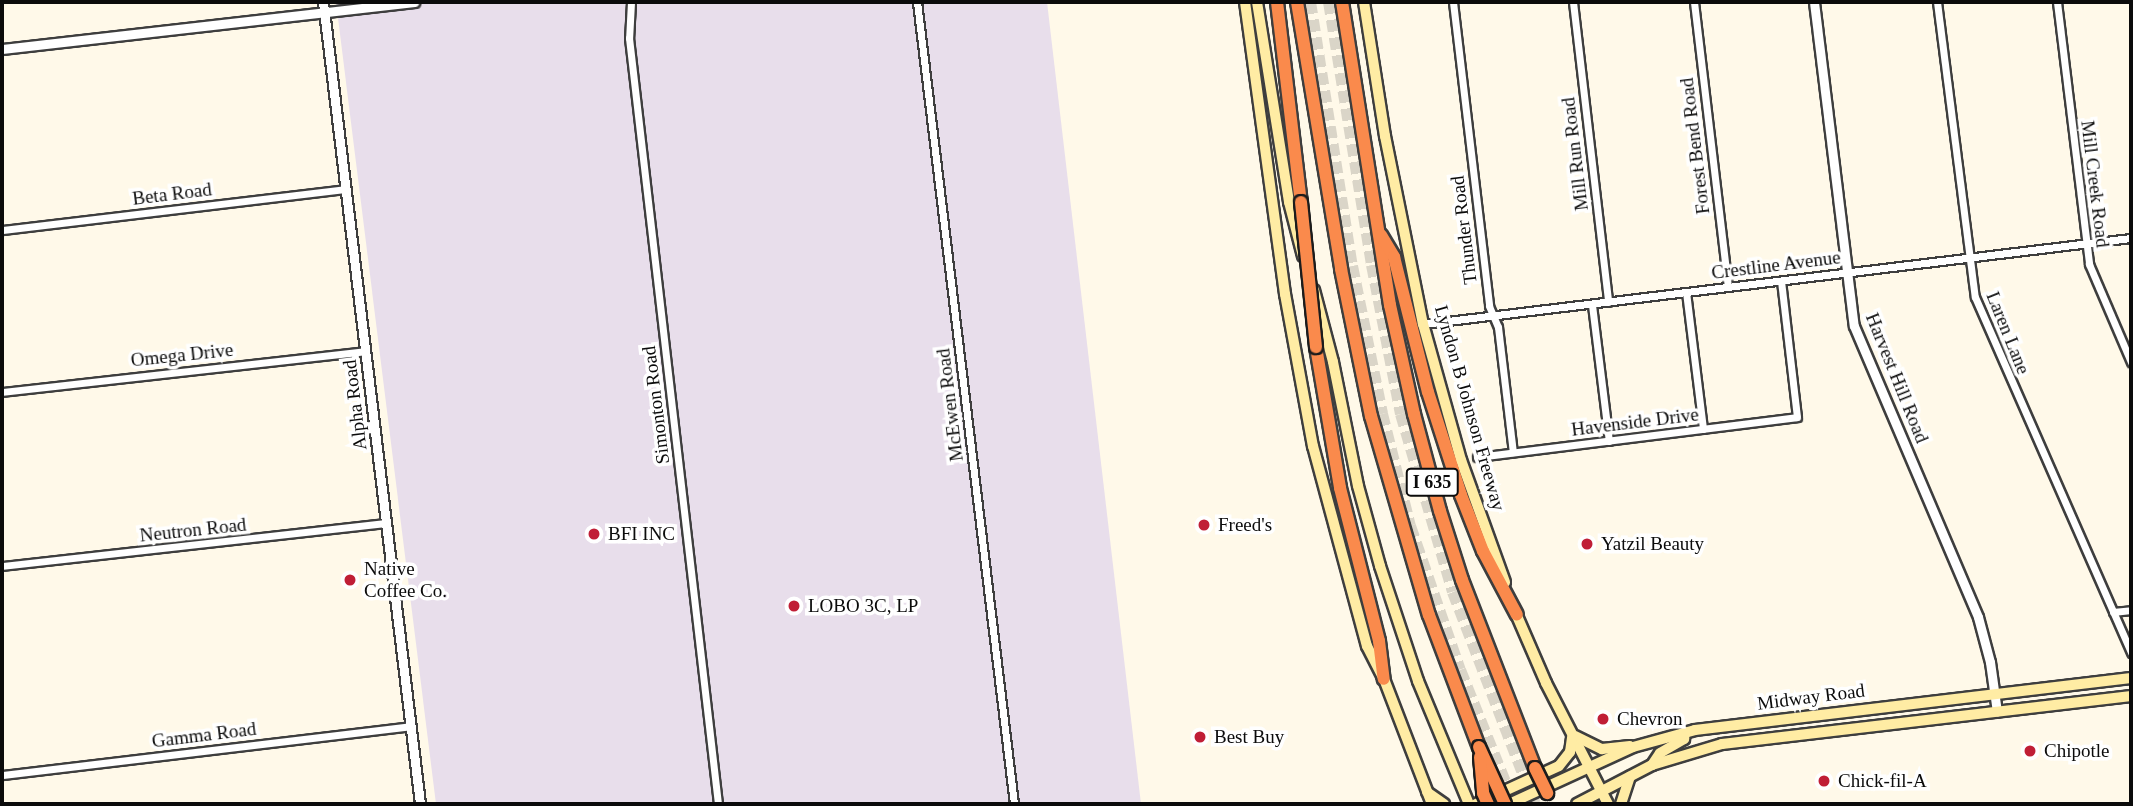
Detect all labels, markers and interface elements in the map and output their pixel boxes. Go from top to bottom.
street label: Forest Bend Road [1675,77,1715,215]
street label: Mill Run Road [1557,96,1593,212]
street label: Mill Creek Road [2076,119,2114,249]
street label: Thunder Road [1446,174,1482,286]
street label: Beta Road [131,178,213,210]
street label: Crestline Avenue [1710,246,1842,284]
street label: Laren Lane [1981,288,2035,378]
street label: Lyndon B Johnson Freeway [1430,303,1510,513]
street label: Harvest Hill Road [1861,310,1933,446]
street label: Omega Drive [130,338,234,372]
street label: Simonton Road [637,345,675,465]
street label: McEwen Road [932,347,968,463]
street label: Alpha Road [338,358,372,452]
street label: Havenside Drive [1570,403,1700,441]
road number: I 635 [1404,468,1460,496]
street label: Neutron Road [139,513,247,547]
place label: Freed's [1218,514,1272,536]
marker: Freed's [1196,517,1212,533]
place label: BFI INC [608,523,675,545]
marker: BFI INC [586,526,602,542]
place label: Yatzil Beauty [1601,533,1704,555]
marker: Yatzil Beauty [1579,536,1595,552]
place label: Native Coffee Co. [364,558,447,602]
marker: Native Coffee Co. [342,572,358,588]
place label: LOBO 3C, LP [808,595,918,617]
marker: LOBO 3C, LP [786,598,802,614]
street label: Midway Road [1756,679,1866,715]
place label: Chevron [1617,708,1682,730]
marker: Chevron [1595,711,1611,727]
street label: Gamma Road [151,717,257,753]
place label: Best Buy [1214,726,1284,748]
marker: Best Buy [1192,729,1208,745]
place label: Chipotle [2044,740,2109,762]
marker: Chipotle [2022,743,2038,759]
place label: Chick-fil-A [1838,770,1927,792]
marker: Chick-fil-A [1816,773,1832,789]

